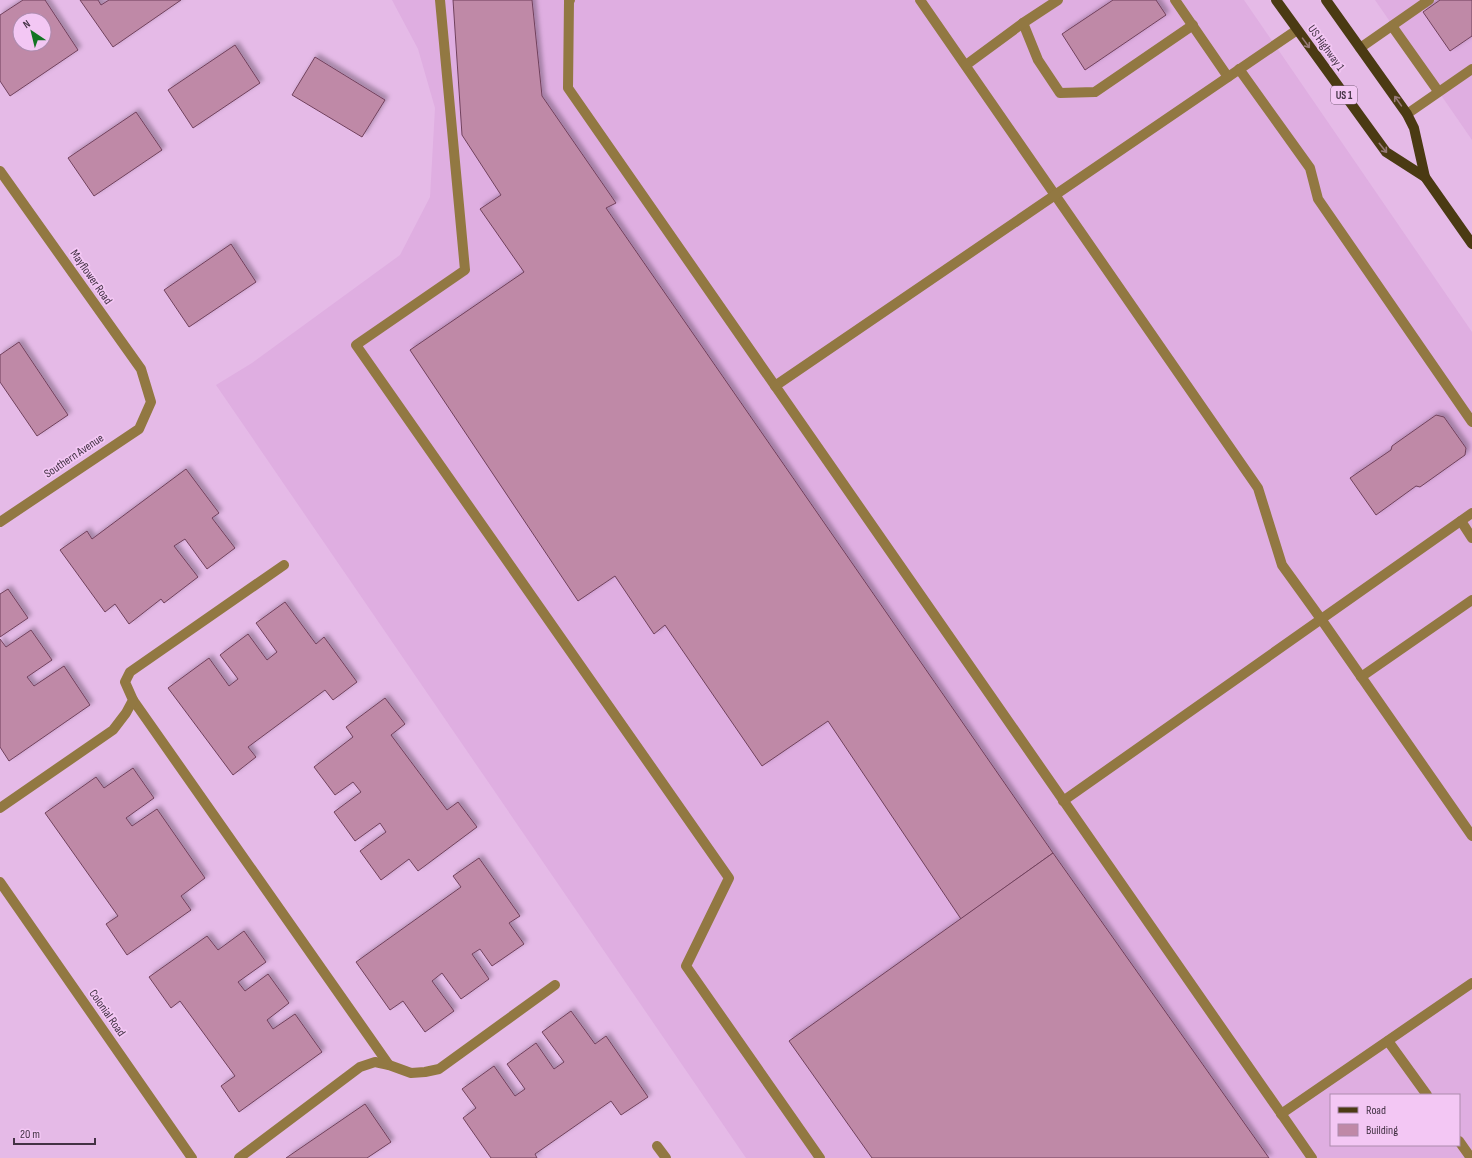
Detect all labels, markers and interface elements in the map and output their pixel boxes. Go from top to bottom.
north arrow [12,12,52,52]
text: N [20,17,33,31]
street label: US Highway 1 [1304,22,1348,75]
one-way arrow [1302,38,1310,49]
road number: US 1 [1331,86,1357,104]
one-way arrow [1394,96,1402,107]
one-way arrow [1378,143,1387,153]
street label: Mayflower Road [67,247,115,307]
street label: Southern Avenue [41,431,107,481]
street label: Colonial Road [85,987,129,1039]
legend [1330,1094,1460,1146]
text: Road [1366,1103,1386,1118]
scale bar [14,1120,95,1146]
text: Building [1366,1123,1398,1138]
text: 20 m [20,1127,40,1142]

